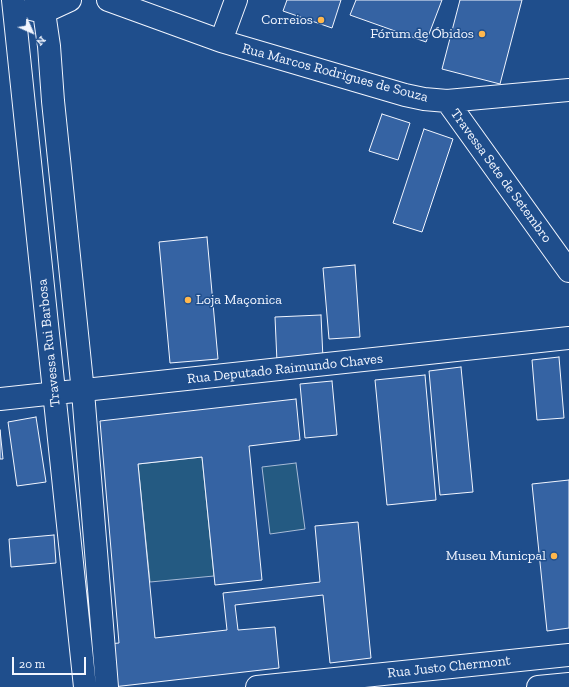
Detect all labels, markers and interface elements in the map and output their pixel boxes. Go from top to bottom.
north arrow [12,12,52,52]
place label: Correios [261,12,313,28]
marker: Correios [316,15,326,25]
place label: Fórum de Óbidos [370,26,474,42]
marker: Fórum de Óbidos [477,29,487,39]
text: N [33,33,48,48]
street label: Rua Marcos Rodrigues de Souza [240,40,430,106]
street label: Travessa Sete de Setembro [447,106,555,246]
street label: Travessa Rui Barbosa [34,278,64,408]
place label: Loja Maçonica [196,292,282,308]
marker: Loja Maçonica [183,295,193,305]
street label: Rua Deputado Raimundo Chaves [186,350,384,388]
place label: Museu Municpal [446,548,546,564]
marker: Museu Municpal [549,551,559,561]
scale bar [14,649,88,675]
street label: Rua Justo Chermont [387,652,511,682]
text: 20 m [19,657,45,671]

